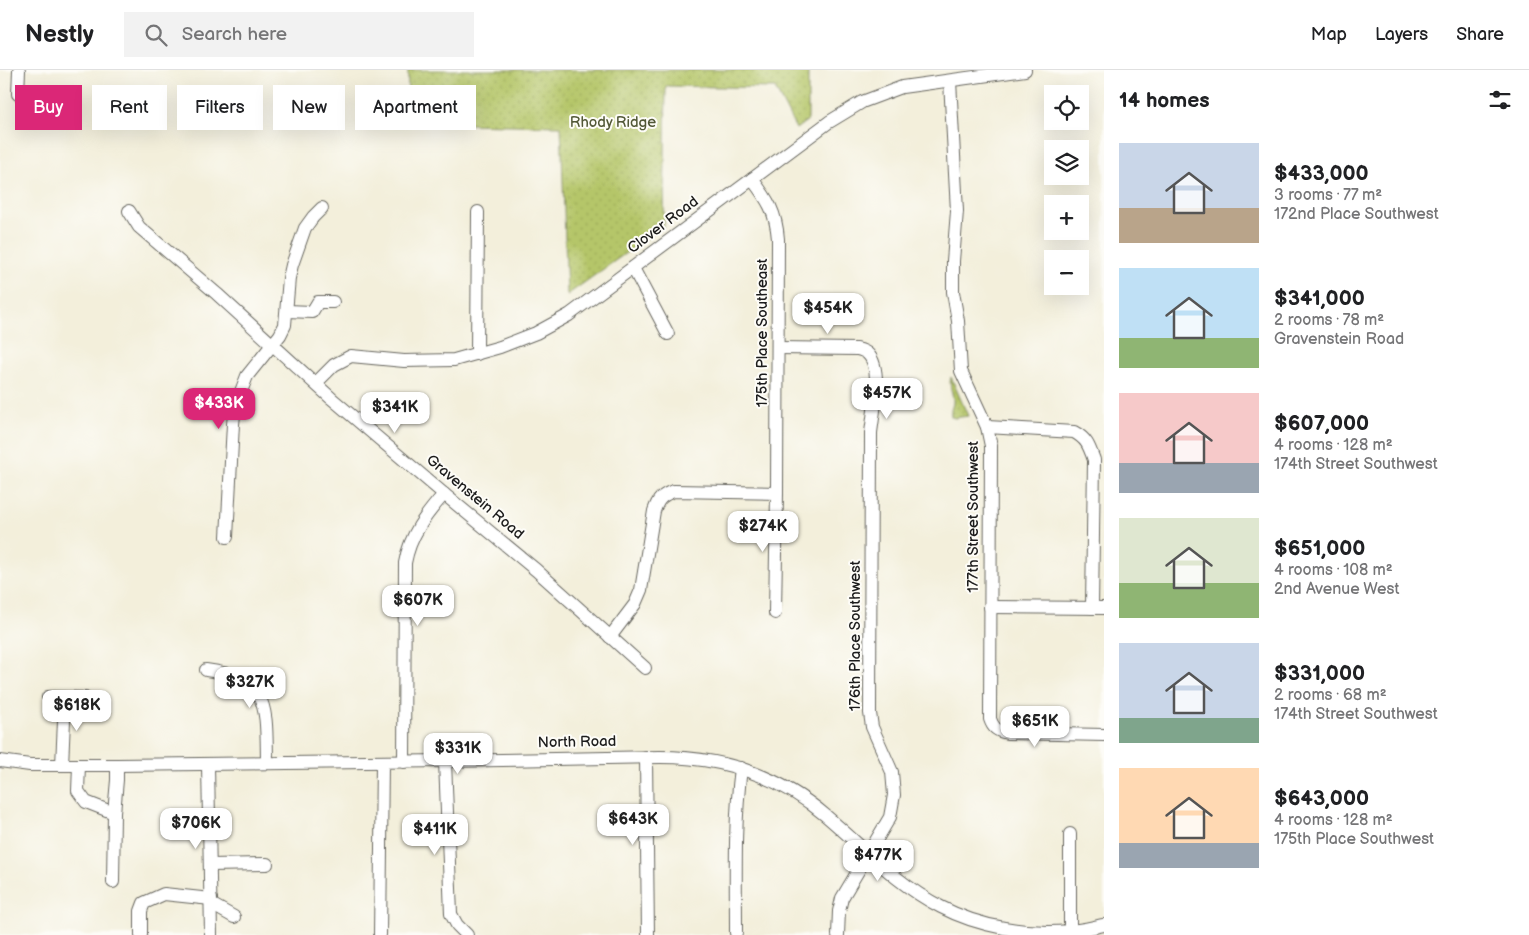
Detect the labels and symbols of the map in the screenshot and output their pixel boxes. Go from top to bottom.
park label: Rhody Ridge [570,113,656,132]
street label: Clover Road [624,192,702,258]
street label: 175th Place Southeast [753,258,772,407]
pin: $454K [793,292,863,335]
pin: $457K [852,378,922,420]
pin: $433K [184,388,254,430]
pin: $341K [360,392,430,434]
street label: 177th Street Southwest [964,441,983,593]
street label: Gravenstein Road [422,451,528,543]
pin: $274K [728,510,798,553]
street label: 176th Place Southwest [846,560,865,711]
pin: $607K [383,584,453,627]
pin: $327K [215,666,285,709]
pin: $618K [42,690,112,732]
pin: $651K [1000,706,1070,748]
pin: $331K [423,732,493,775]
street label: North Road [538,732,616,752]
pin: $643K [598,804,668,846]
pin: $706K [161,808,231,850]
pin: $411K [400,814,470,856]
pin: $477K [843,840,913,882]

